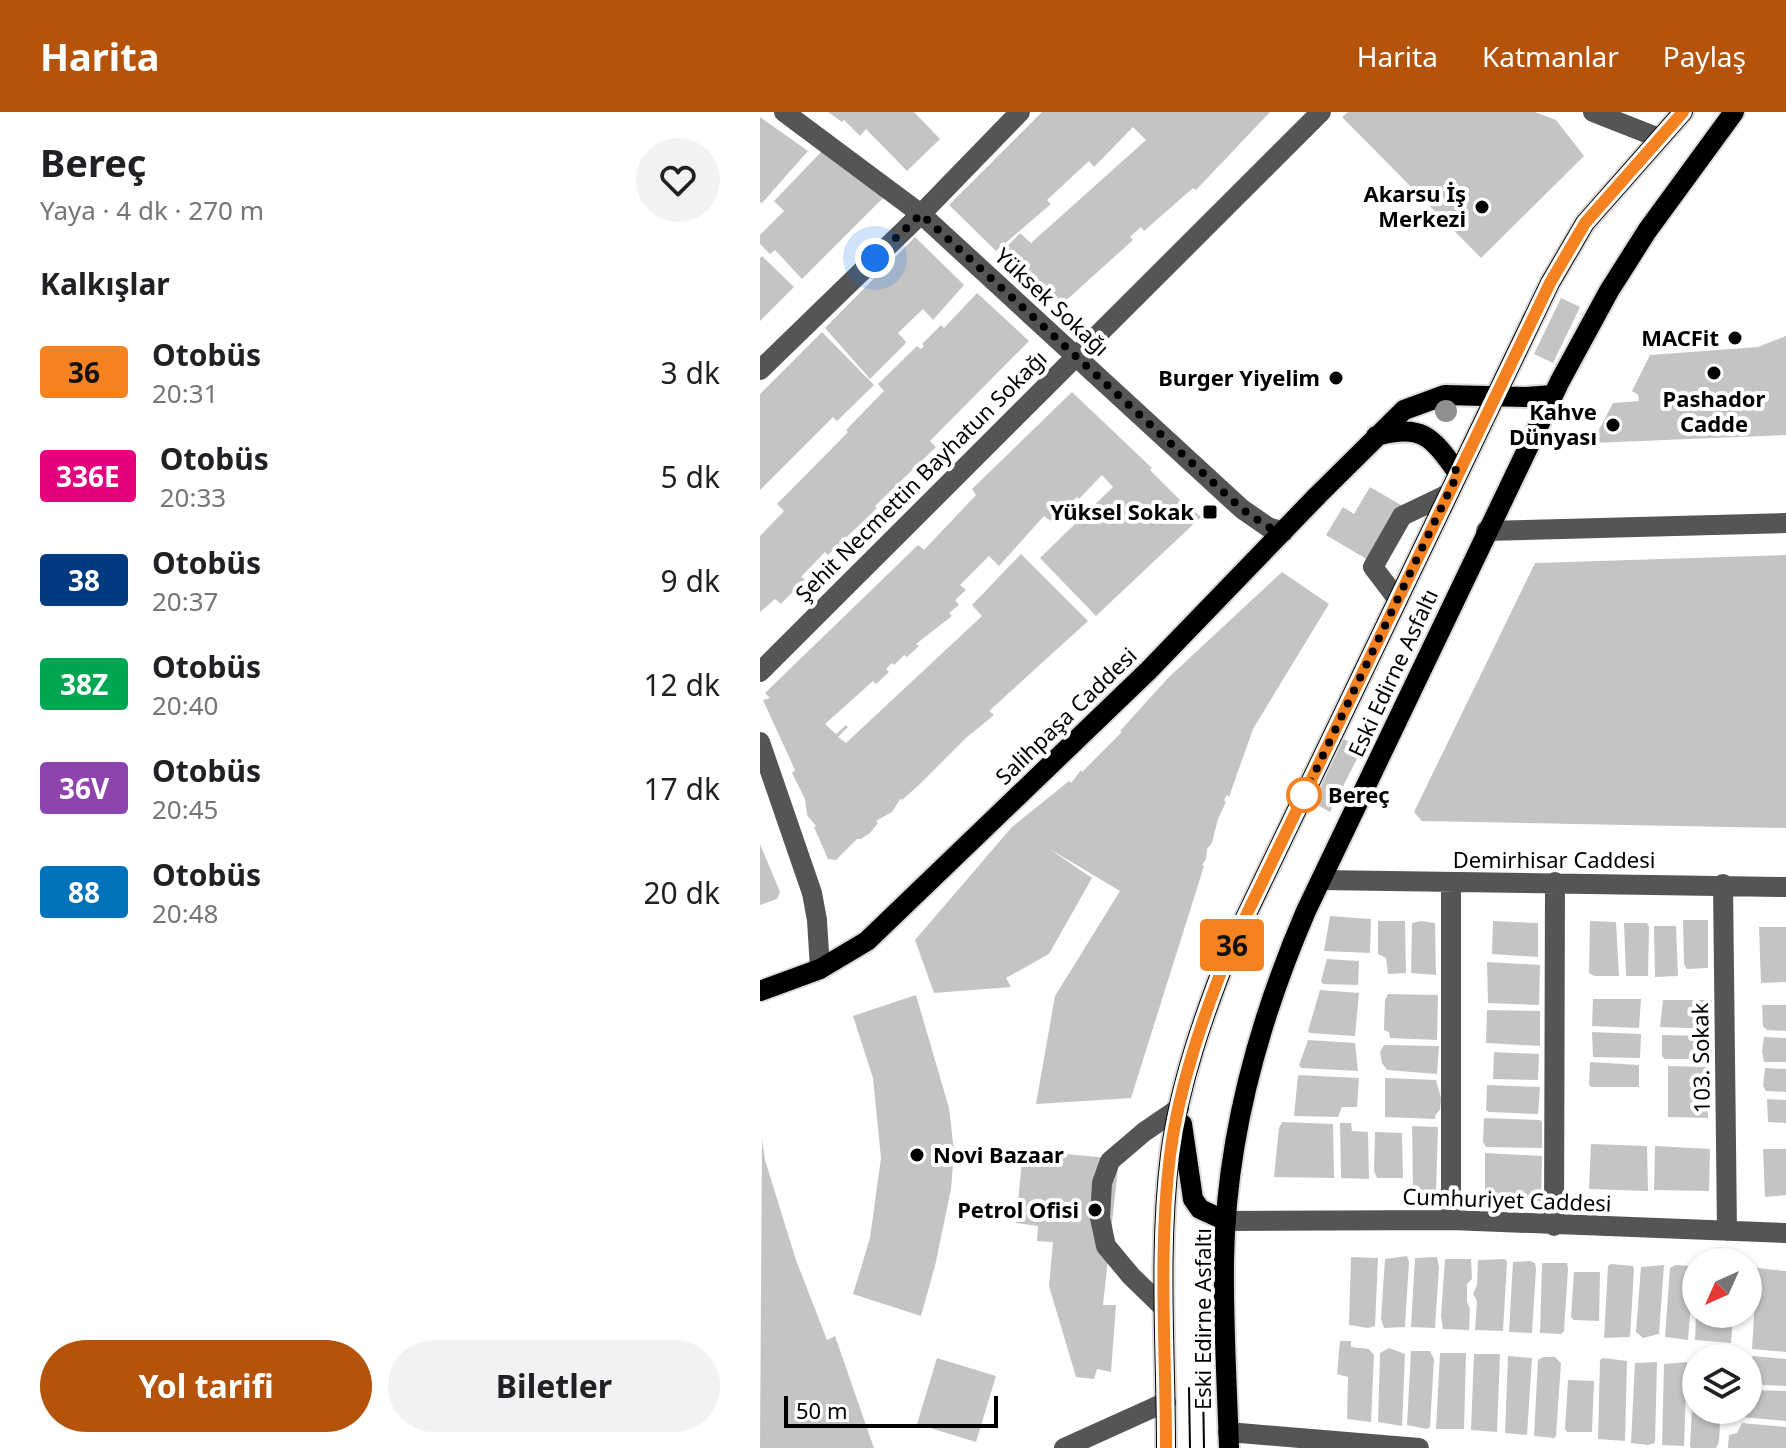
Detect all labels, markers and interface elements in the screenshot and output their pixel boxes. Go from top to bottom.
text: Harita [40,30,159,82]
text: Harita [1357,37,1438,75]
text: Katmanlar [1482,37,1619,75]
text: Paylaş [1663,37,1746,75]
text: Bereç [40,136,146,188]
button: heart [636,138,720,222]
place label: Akarsu İş Merkezi [1363,178,1466,233]
text: Yaya · 4 dk · 270 m [40,192,264,228]
marker: Akarsu İş Merkezi [1473,198,1491,216]
your location [855,238,895,278]
street label: Yüksek Sokağı [989,240,1116,362]
text: Kalkışlar [40,263,170,304]
place label: MACFit [1641,322,1719,352]
marker: MACFit [1726,329,1744,347]
text: Otobüs [152,334,261,375]
street label: Şehit Necmettin Bayhatun Sokağı [788,343,1053,608]
text: 3 dk [661,352,720,393]
text: 36 [68,353,100,391]
place label: Burger Yiyelim [1158,362,1320,392]
marker: Pashador Cadde [1705,364,1723,382]
marker: Burger Yiyelim [1327,369,1345,387]
text: 20:31 [152,375,218,411]
place label: Pashador Cadde [1663,383,1766,438]
place label: Kahve Dünyası [1509,396,1597,451]
marker: Kahve Dünyası [1604,416,1622,434]
text: Otobüs [160,438,269,479]
text: 5 dk [661,456,720,497]
text: 336E [56,457,120,495]
text: 20:33 [160,479,226,515]
place label: Yüksel Sokak [1050,496,1194,526]
marker: Yüksel Sokak [1201,503,1219,521]
text: Otobüs [152,542,261,583]
text: 9 dk [661,560,720,601]
text: 38 [68,561,100,599]
text: 20:37 [152,583,218,619]
street label: Eski Edirne Asfaltı [1340,584,1444,761]
street label: Salihpaşa Caddesi [988,640,1143,791]
text: Otobüs [152,646,261,687]
text: 12 dk [643,664,720,705]
text: 38Z [60,665,108,703]
text: 20:40 [152,687,218,723]
text: Otobüs [152,750,261,791]
text: 17 dk [643,768,720,809]
text: 36V [59,769,109,807]
marker: Bereç [1287,778,1321,812]
place label: Bereç [1328,779,1390,809]
text: 20:45 [152,791,218,827]
street label: Demirhisar Caddesi [1453,844,1655,874]
text: Otobüs [152,854,261,895]
text: 20 dk [643,872,720,913]
text: 88 [68,873,100,911]
text: 20:48 [152,895,218,931]
line badge: 36 [1196,919,1268,971]
text: 36 [1216,926,1248,964]
street label: 103. Sokak [1684,1002,1716,1114]
place label: Novi Bazaar [933,1139,1064,1169]
marker: Novi Bazaar [908,1146,926,1164]
street label: Cumhuriyet Caddesi [1402,1180,1612,1218]
place label: Petrol Ofisi [957,1194,1079,1224]
marker: Petrol Ofisi [1086,1201,1104,1219]
street label: Eski Edirne Asfaltı [1187,1228,1217,1410]
north arrow [1682,1248,1762,1328]
map controls [1682,1248,1762,1424]
button: Yol tarifi [40,1340,372,1432]
button: Biletler [388,1340,720,1432]
button: layers [1682,1344,1762,1424]
scale bar [784,1392,998,1428]
text: 50 m [796,1395,847,1425]

